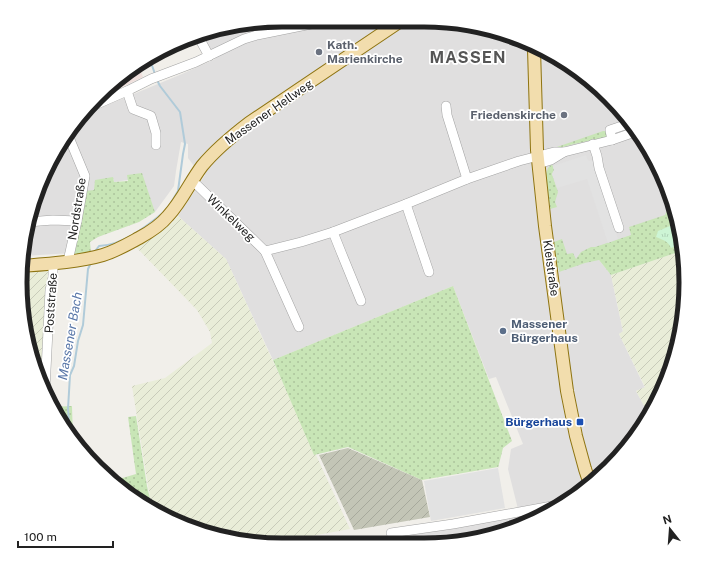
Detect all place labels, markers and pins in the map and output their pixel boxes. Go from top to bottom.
place label: Kath. Marienkirche [327,38,403,66]
marker: Kath. Marienkirche [314,47,324,57]
place label: Friedenskirche [470,108,556,122]
marker: Friedenskirche [559,110,569,120]
place label: Massener Bürgerhaus [511,317,578,345]
marker: Massener Bürgerhaus [498,326,508,336]
place label: Bürgerhaus [505,415,572,429]
marker: Bürgerhaus [575,417,585,427]

